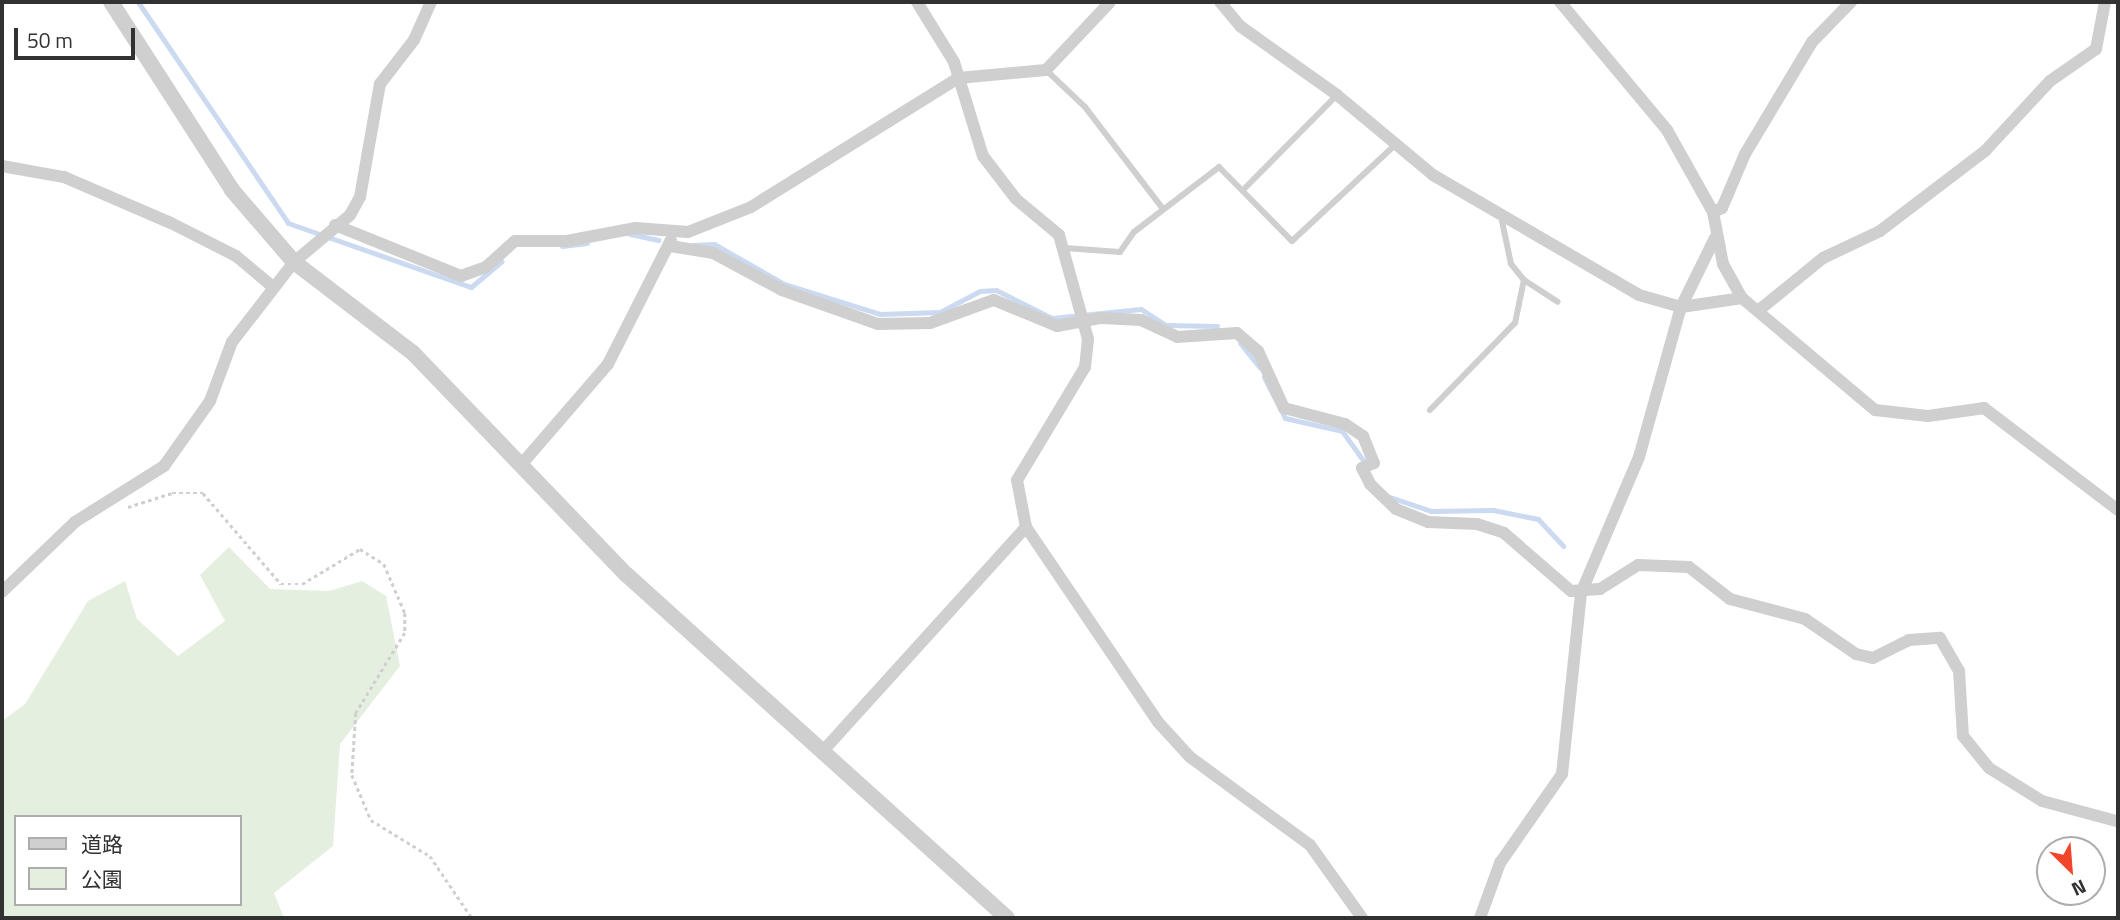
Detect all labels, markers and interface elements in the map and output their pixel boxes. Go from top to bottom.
scale bar [18,14,138,58]
text: 50 m [27,24,73,56]
legend [14,815,242,906]
text: 道路 [81,828,123,860]
north arrow [2036,836,2106,906]
text: 公園 [81,863,123,895]
text: N [2067,873,2091,905]

